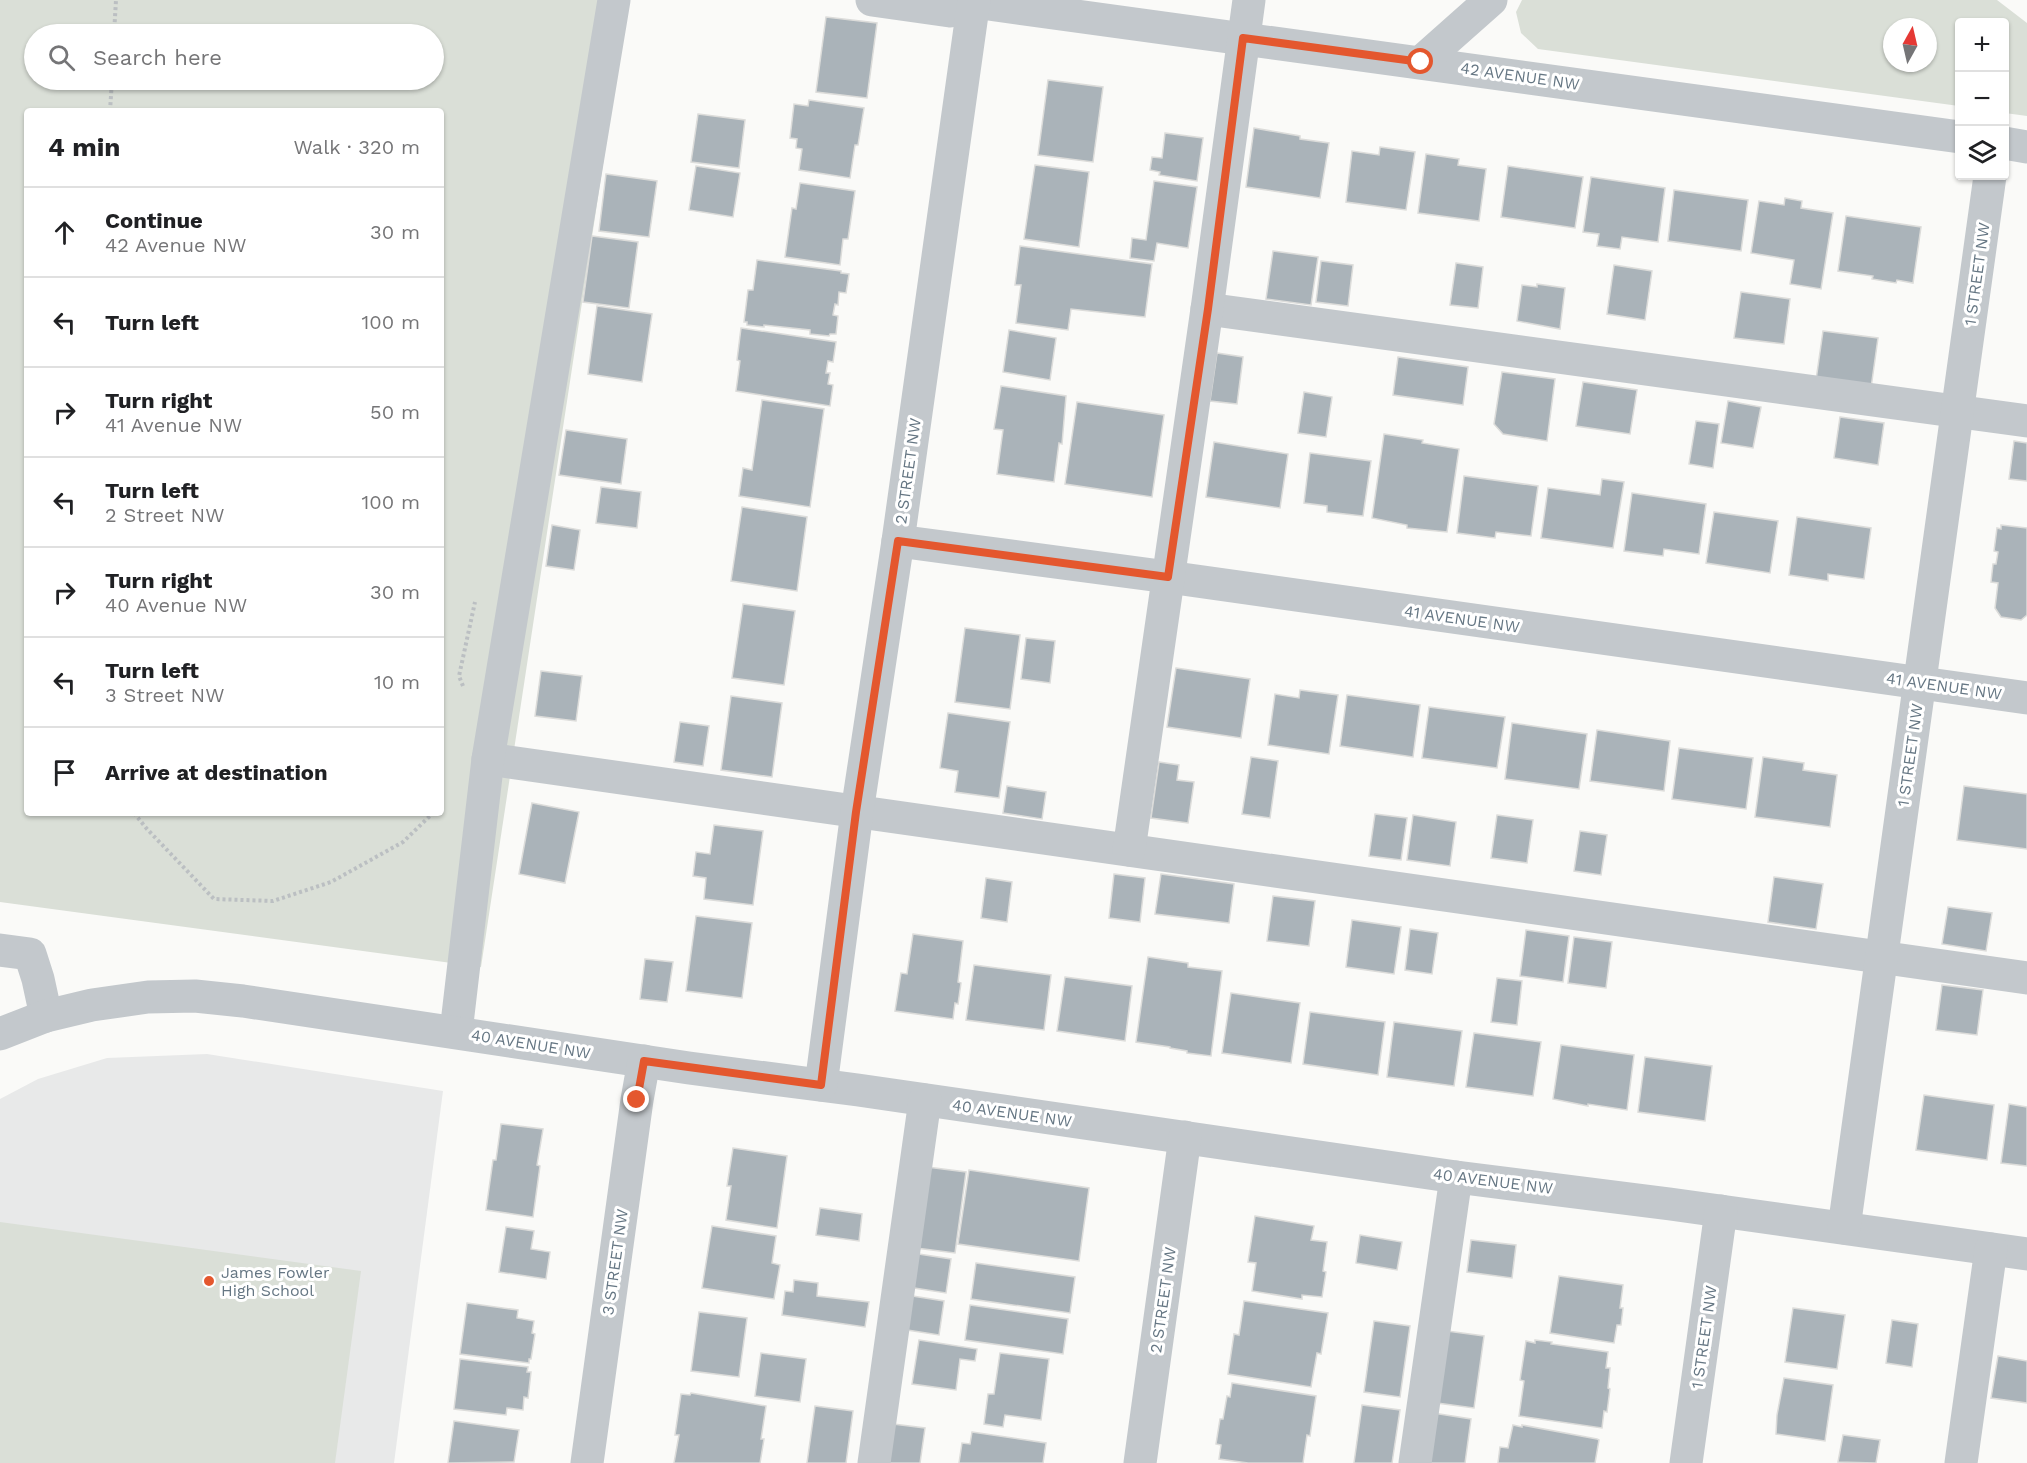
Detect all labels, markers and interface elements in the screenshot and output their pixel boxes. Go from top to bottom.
north arrow [1883,18,1937,72]
map controls [1955,18,2009,180]
button: + [1955,18,2009,72]
search box [24,24,444,90]
icon: search [45,41,78,74]
text: Search here [93,45,222,70]
route start [1407,48,1433,74]
street label: 42 AVENUE NW [1459,58,1581,94]
button: − [1955,72,2009,126]
button: layers [1955,126,2009,180]
text: 4 min [48,132,120,162]
text: Walk · 320 m [293,135,420,159]
text: Continue [105,208,203,233]
icon: ahead [48,216,81,249]
text: 30 m [370,220,420,244]
street label: 1 STREET NW [1960,221,1994,327]
text: 42 Avenue NW [105,233,246,257]
icon: left [48,306,81,339]
text: Turn left [105,310,199,335]
text: 100 m [361,310,420,334]
text: Turn right [105,388,212,413]
icon: right [48,396,81,429]
text: 50 m [370,400,420,424]
text: 41 Avenue NW [105,413,242,437]
street label: 2 STREET NW [891,417,925,525]
text: Turn left [105,478,199,503]
icon: left [48,486,81,519]
text: 100 m [361,490,420,514]
text: 2 Street NW [105,503,224,527]
text: Turn right [105,568,212,593]
icon: right [48,576,81,609]
text: 30 m [370,580,420,604]
text: 40 Avenue NW [105,593,247,617]
street label: 41 AVENUE NW [1403,601,1521,637]
text: Turn left [105,658,199,683]
icon: left [48,666,81,699]
street label: 41 AVENUE NW [1885,668,2003,704]
text: 10 m [374,670,420,694]
text: 3 Street NW [105,683,224,707]
street label: 1 STREET NW [1893,702,1927,808]
icon: arrive [48,756,81,789]
text: Arrive at destination [105,760,328,785]
street label: 40 AVENUE NW [470,1025,592,1063]
route end [623,1086,649,1112]
street label: 40 AVENUE NW [951,1095,1073,1131]
street label: 40 AVENUE NW [1432,1164,1554,1198]
street label: 3 STREET NW [598,1208,632,1316]
street label: 2 STREET NW [1146,1246,1180,1354]
place label: James Fowler High School [221,1263,330,1300]
marker: James Fowler High School [202,1274,216,1288]
street label: 1 STREET NW [1687,1284,1721,1390]

